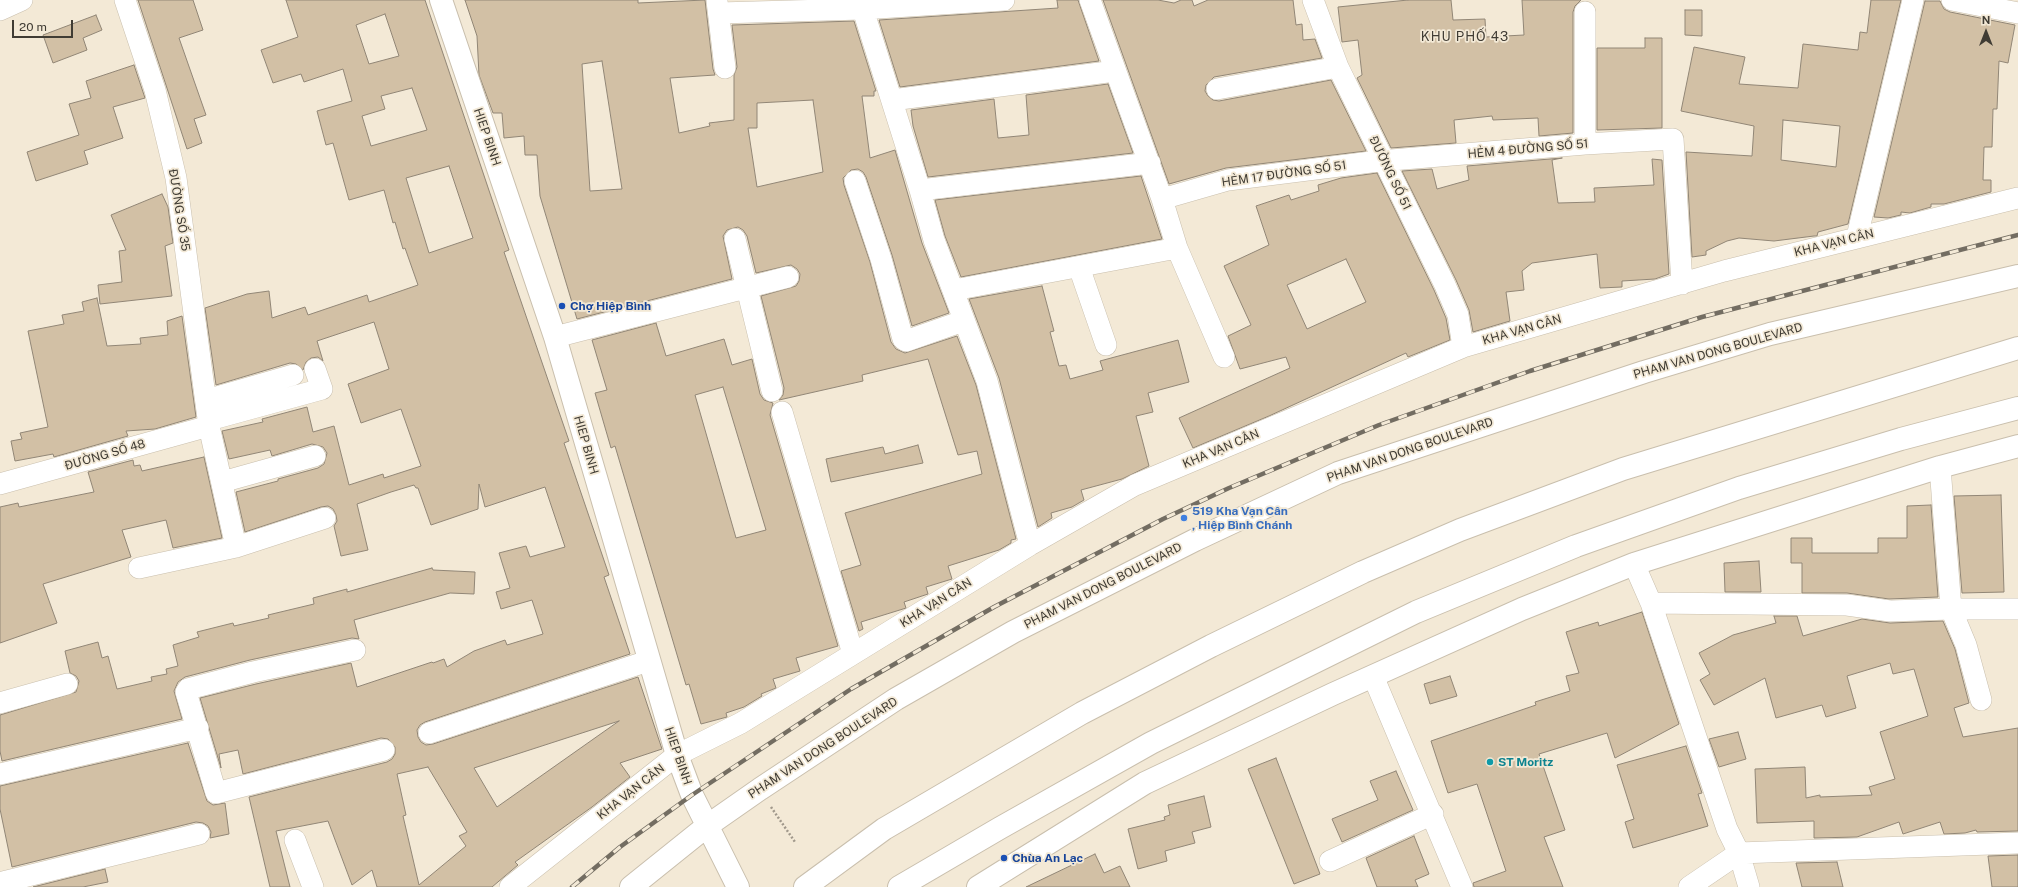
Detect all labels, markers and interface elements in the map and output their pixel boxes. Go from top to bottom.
scale bar [14,12,75,38]
north arrow [1966,12,2006,52]
text: N [1982,14,1990,26]
text: 20 m [19,20,47,34]
district label: KHU PHỐ 43 [1421,29,1509,45]
street label: HIEP BINH [470,106,504,168]
street label: ĐƯỜNG SỐ 51 [1366,134,1414,212]
street label: HẺM 4 ĐƯỜNG SỐ 51 [1467,137,1589,161]
street label: HẺM 17 ĐƯỜNG SỐ 51 [1221,158,1347,190]
street label: ĐƯỜNG SỐ 35 [165,168,193,252]
street label: KHA VẠN CÂN [1793,226,1875,260]
place label: Chợ Hiệp Bình [570,299,651,313]
marker: Chợ Hiệp Bình [557,301,567,311]
street label: KHA VẠN CÂN [1481,312,1563,348]
street label: PHAM VAN DONG BOULEVARD [1632,320,1804,382]
street label: HIEP BINH [571,414,601,476]
street label: PHAM VAN DONG BOULEVARD [1325,415,1495,485]
street label: KHA VẠN CÂN [1181,426,1261,472]
street label: ĐƯỜNG SỐ 48 [63,437,147,473]
place label: 519 Kha Vạn Cân , Hiệp Bình Chánh [1192,504,1292,532]
marker: 519 Kha Vạn Cân , Hiệp Bình Chánh [1179,513,1189,523]
street label: PHAM VAN DONG BOULEVARD [1022,540,1184,632]
street label: KHA VẠN CÂN [898,575,974,631]
street label: PHAM VAN DONG BOULEVARD [746,694,900,802]
street label: HIEP BINH [661,725,695,787]
place label: ST Moritz [1498,755,1553,769]
marker: ST Moritz [1485,757,1495,767]
street label: KHA VẠN CÂN [594,761,668,823]
place label: Chùa An Lạc [1012,851,1083,865]
marker: Chùa An Lạc [999,853,1009,863]

